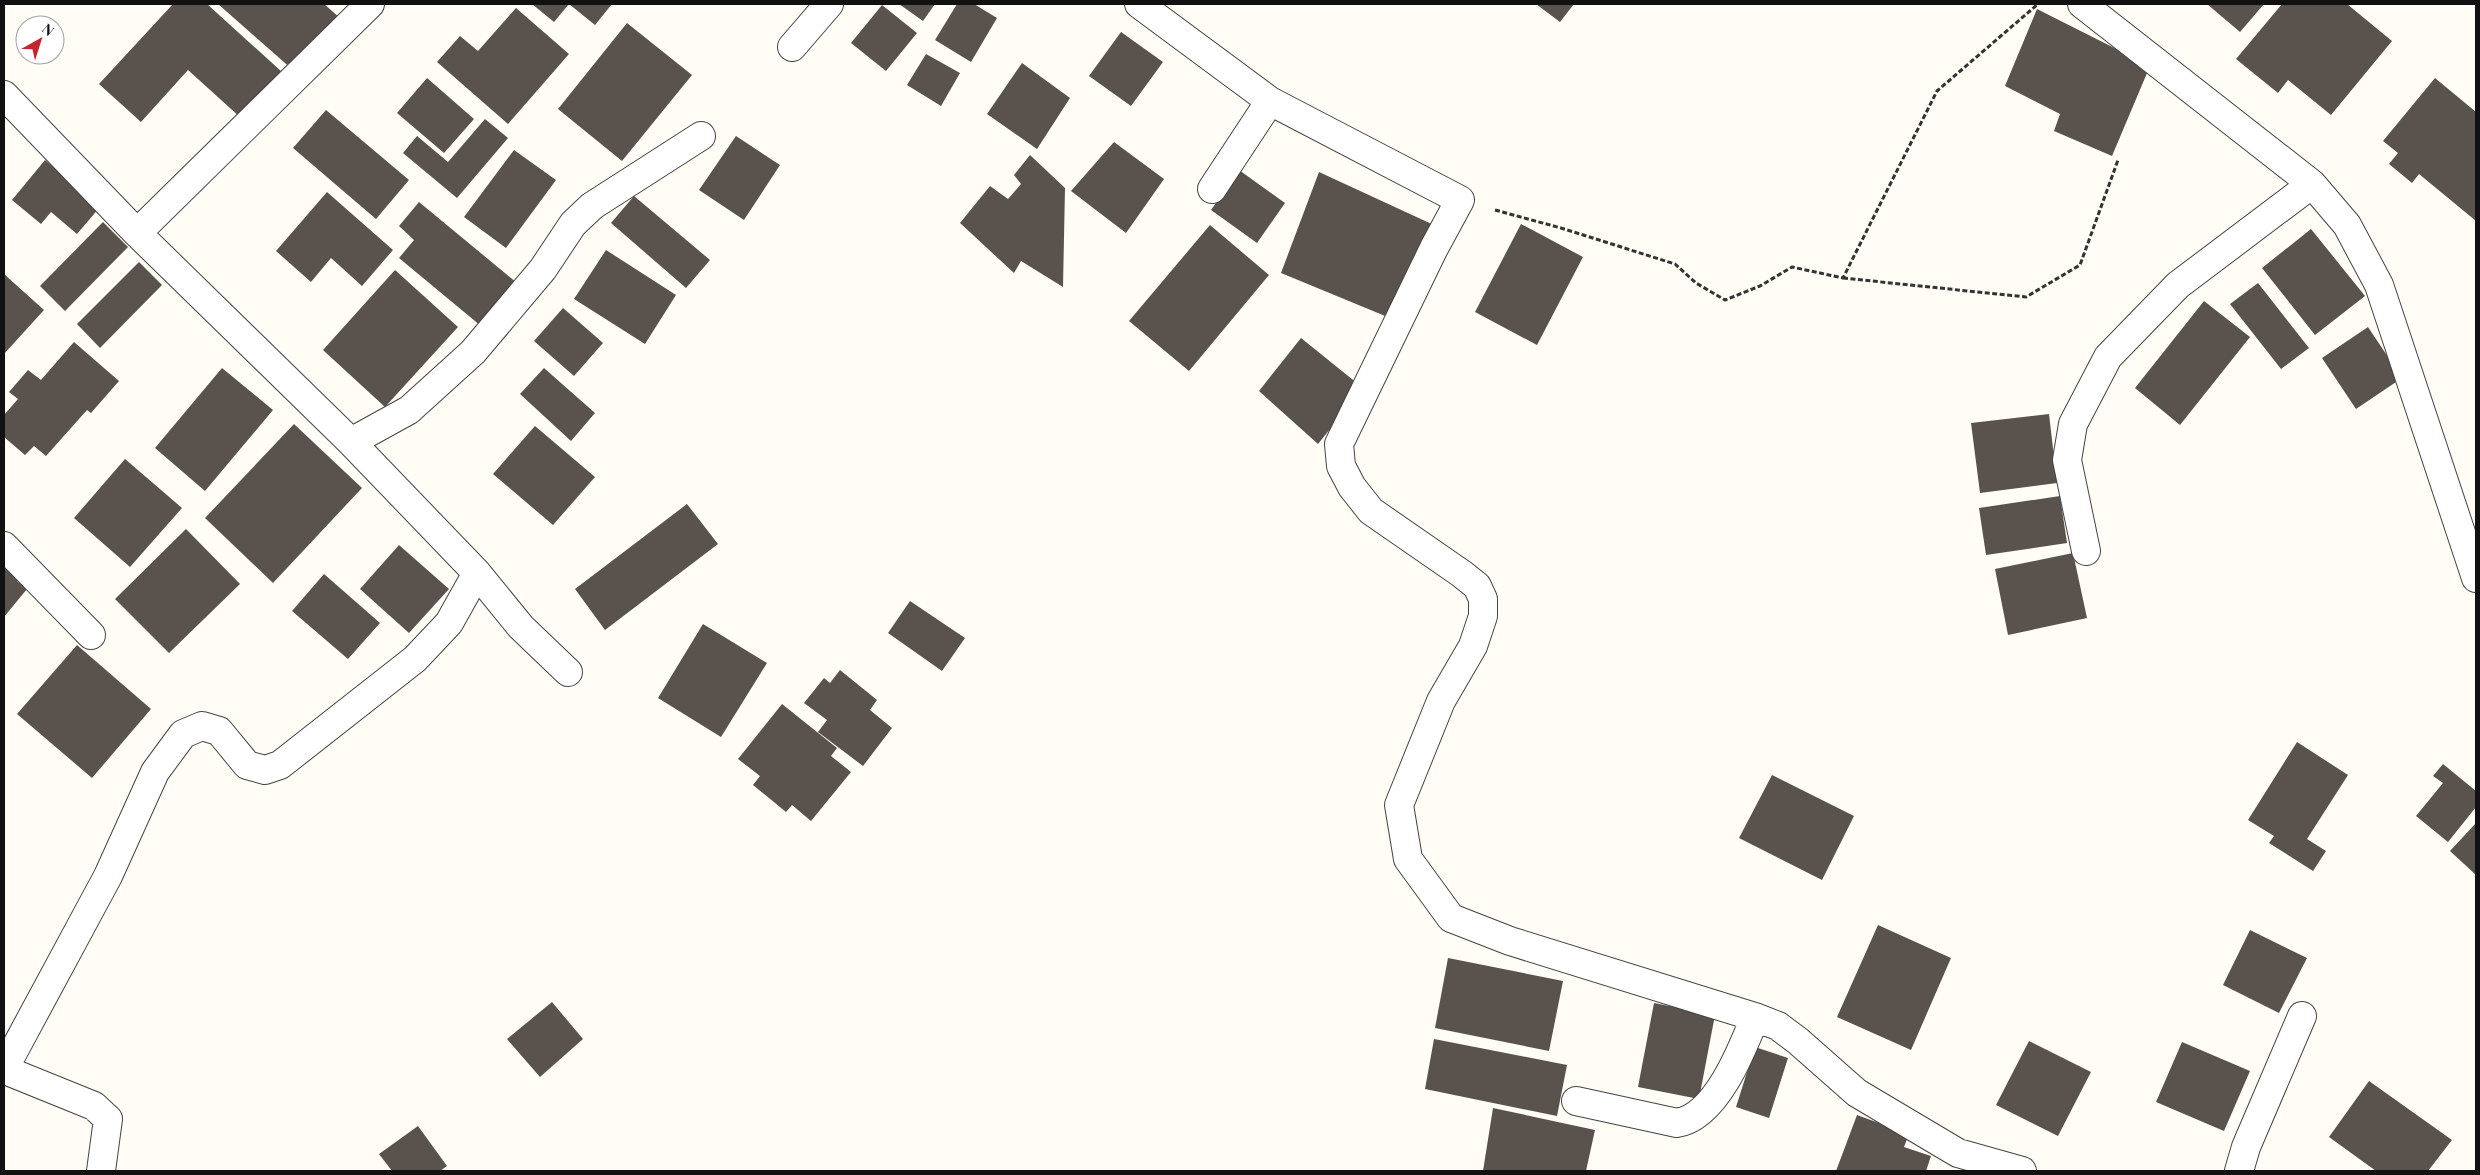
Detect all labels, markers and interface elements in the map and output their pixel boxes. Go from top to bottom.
north arrow [15,15,65,65]
text: N [39,19,58,40]

